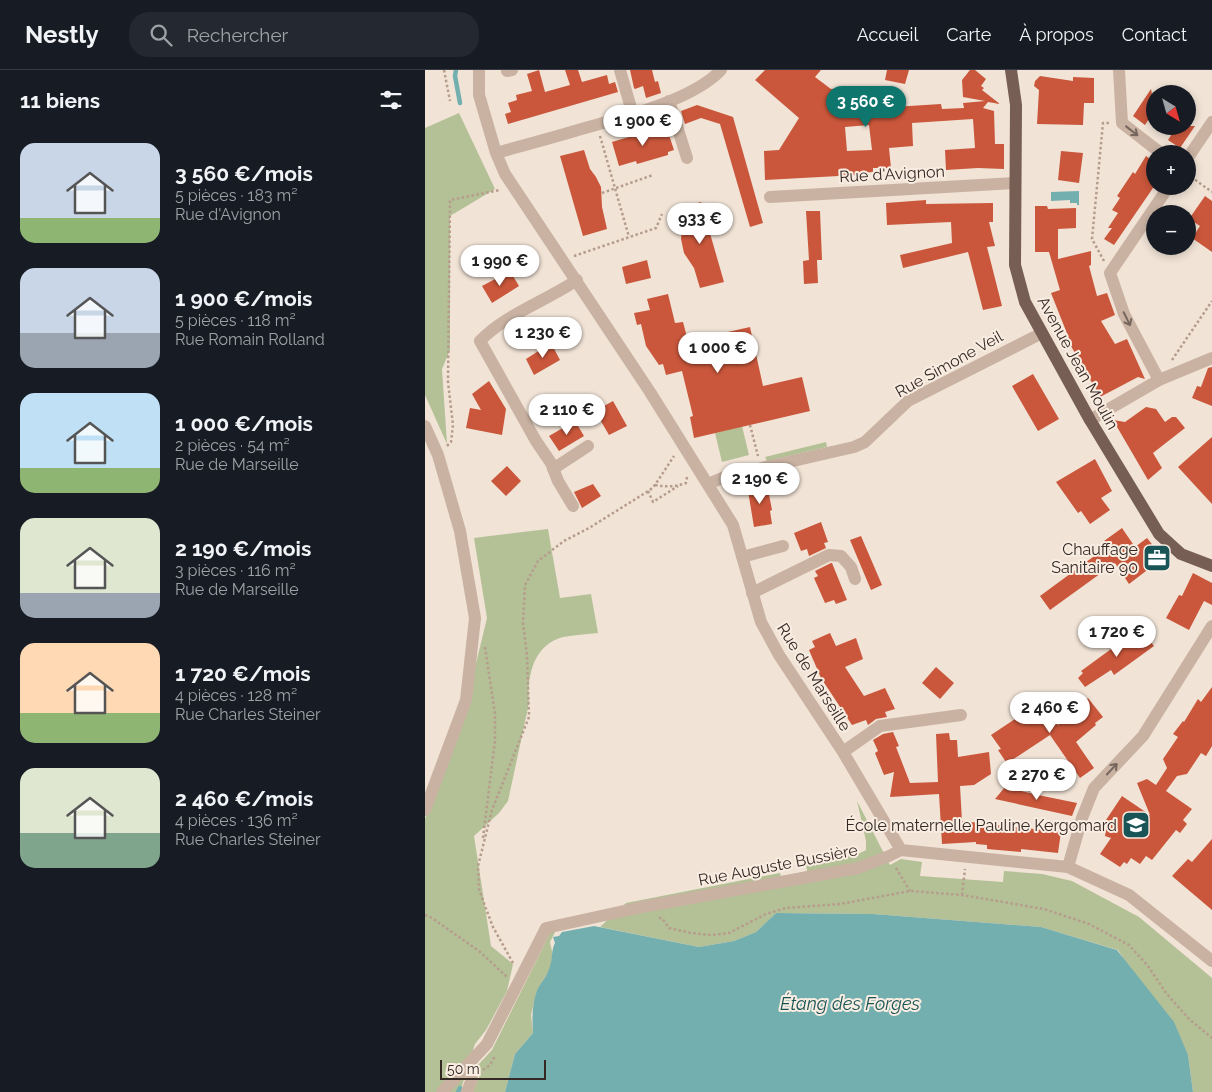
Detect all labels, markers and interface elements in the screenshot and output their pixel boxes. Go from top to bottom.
search box [129,12,479,57]
text: Nestly [25,20,99,49]
icon: search [147,21,175,49]
text: Rechercher [187,24,288,46]
text: Accueil [857,24,918,45]
text: Carte [946,24,991,45]
text: À propos [1019,24,1094,45]
text: Contact [1122,24,1187,45]
pin: 3 560 € [820,85,912,128]
north arrow [1146,85,1196,135]
map controls [1146,85,1196,255]
icon: filters [377,86,405,114]
text: 11 biens [20,88,100,113]
text: 3 560 € [837,92,895,111]
pin: 1 900 € [597,104,689,147]
text: 1 900 € [614,111,672,130]
one-way arrow [1126,125,1139,136]
button: + [1146,145,1196,195]
text: 3 560 €/mois [175,161,313,186]
street label: Rue d'Avignon [839,162,945,186]
icon: home [60,163,120,223]
text: 5 pièces · 183 m² [175,186,297,205]
pin: 933 € [665,202,735,245]
text: Rue d'Avignon [175,205,281,224]
button: − [1146,205,1196,255]
text: 933 € [678,209,722,228]
pin: 1 990 € [454,244,546,287]
text: 1 990 € [471,251,529,270]
text: 1 900 €/mois [175,286,312,311]
icon: home [60,288,120,348]
street label: Avenue Jean Moulin [1034,293,1122,433]
text: 5 pièces · 118 m² [175,311,296,330]
one-way arrow [1123,311,1132,326]
pin: 1 230 € [497,316,589,359]
text: 1 230 € [515,323,571,342]
street label: Rue Simone Veil [892,326,1007,401]
text: Rue Romain Rolland [175,330,325,349]
pin: 1 000 € [672,332,764,374]
text: 1 000 € [689,338,747,357]
pin: 2 110 € [521,394,613,436]
text: 2 110 € [539,400,595,419]
text: 1 000 €/mois [175,411,313,436]
icon: home [60,413,120,473]
text: 2 pièces · 54 m² [175,436,290,455]
text: Rue de Marseille [175,455,299,474]
pin: 2 190 € [714,462,806,505]
text: 2 190 € [732,469,788,488]
text: 2 190 €/mois [175,536,311,561]
icon: home [60,538,120,598]
place label: Chauffage Sanitaire 90 [1051,540,1138,577]
office icon: Chauffage Sanitaire 90 [1142,543,1172,573]
text: 3 pièces · 116 m² [175,561,296,580]
text: Rue de Marseille [175,580,299,599]
pin: 1 720 € [1071,616,1163,658]
street label: Rue de Marseille [773,620,855,734]
text: 1 720 € [1089,622,1145,641]
text: 1 720 €/mois [175,661,311,686]
icon: home [60,663,120,723]
text: 4 pièces · 128 m² [175,686,297,705]
pin: 2 460 € [1004,692,1096,734]
text: 2 460 € [1021,698,1079,717]
text: Rue Charles Steiner [175,705,321,724]
pin: 2 270 € [991,758,1083,801]
one-way arrow [1106,762,1118,775]
text: 2 270 € [1008,765,1066,784]
text: 2 460 €/mois [175,786,313,811]
icon: home [60,788,120,848]
school or university icon: École maternelle Pauline Kergomard [1121,810,1151,840]
text: 4 pièces · 136 m² [175,811,298,830]
place label: École maternelle Pauline Kergomard [845,815,1117,835]
text: Rue Charles Steiner [175,830,321,849]
street label: Rue Auguste Bussière [697,840,859,890]
water label: Étang des Forges [780,992,921,1014]
scale bar [440,1057,546,1080]
text: 50 m [447,1061,480,1077]

